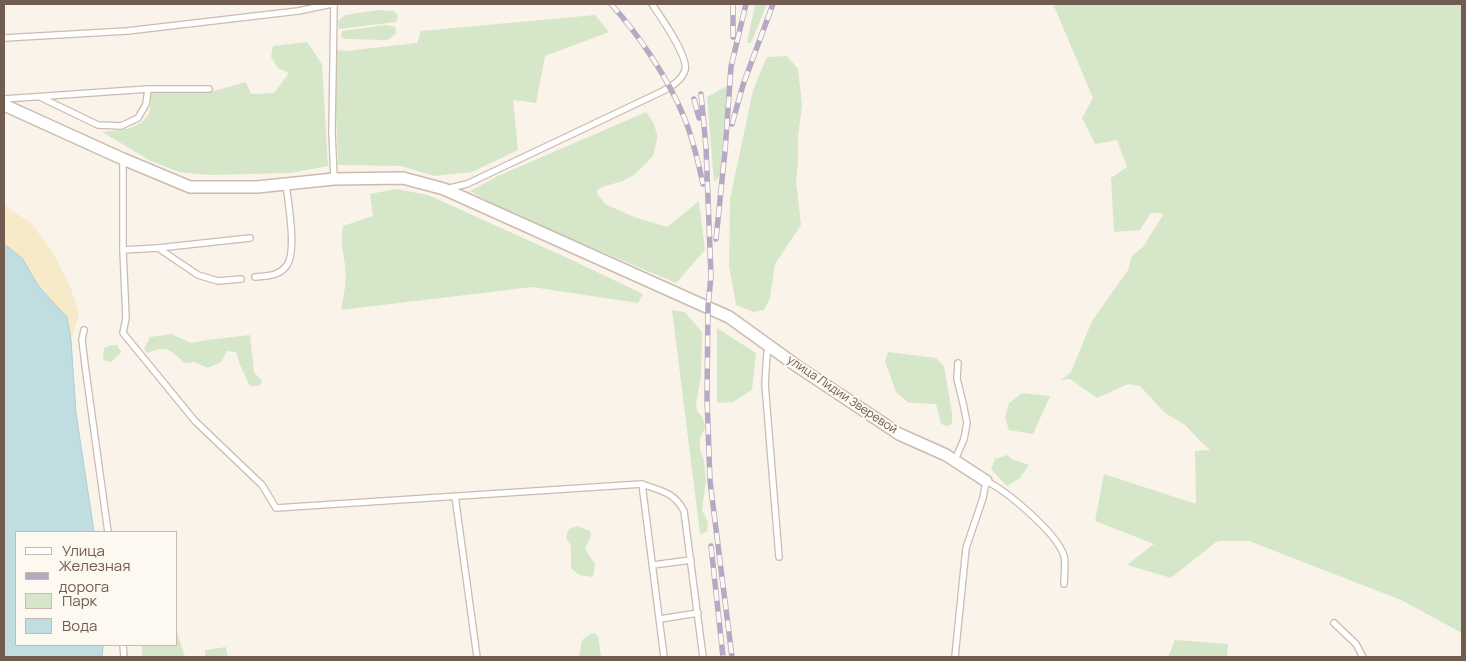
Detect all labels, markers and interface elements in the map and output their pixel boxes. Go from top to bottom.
street label: улица Лидии Зверевой [784,353,900,437]
legend [15,531,178,646]
text: Улица [62,540,105,561]
text: Железная дорога [59,555,130,597]
text: Парк [62,590,97,611]
text: Вода [62,615,97,636]

